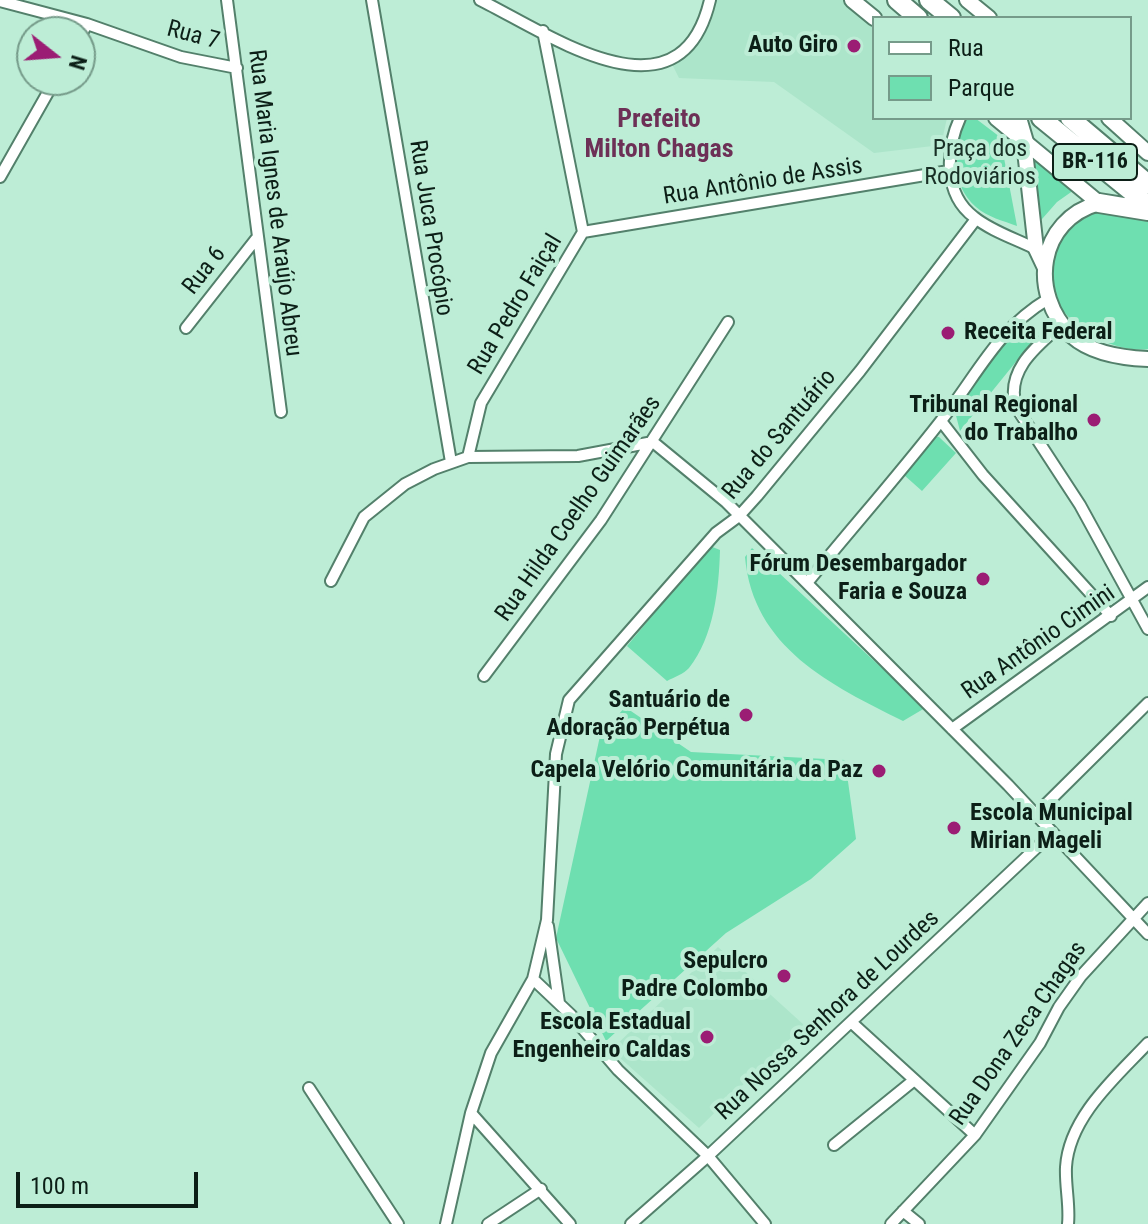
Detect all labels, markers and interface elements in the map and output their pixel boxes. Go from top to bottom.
street label: Rua 7 [164,15,222,57]
north arrow [16,16,96,96]
legend [872,16,1132,120]
place label: Auto Giro [748,32,838,60]
text: Rua [948,34,984,62]
marker: Auto Giro [845,37,863,55]
street label: Rua Maria Ignes de Araújo Abreu [241,48,307,358]
text: N [64,52,91,73]
text: Parque [948,74,1015,102]
district label: Prefeito Milton Chagas [584,104,734,166]
park label: Praça dos Rodoviários [924,136,1036,192]
street label: Rua Juca Procópio [402,138,458,318]
road number: BR-116 [1053,144,1137,180]
street label: Rua Antônio de Assis [661,152,865,212]
street label: Rua Pedro Faiçal [463,230,569,380]
street label: Rua 6 [177,241,233,301]
place label: Receita Federal [964,319,1113,347]
marker: Receita Federal [939,324,957,342]
street label: Rua do Santuário [717,364,843,506]
street label: Rua Hilda Coelho Guimarães [490,391,668,627]
place label: Tribunal Regional do Trabalho [909,392,1078,448]
marker: Tribunal Regional do Trabalho [1085,411,1103,429]
place label: Fórum Desembargador Faria e Souza [749,551,967,607]
marker: Fórum Desembargador Faria e Souza [974,570,992,588]
street label: Rua Antônio Cimini [957,580,1121,706]
place label: Santuário de Adoração Perpétua [546,687,730,743]
marker: Santuário de Adoração Perpétua [737,706,755,724]
place label: Capela Velório Comunitária da Paz [530,757,863,785]
marker: Capela Velório Comunitária da Paz [870,762,888,780]
place label: Escola Municipal Mirian Mageli [970,800,1133,856]
marker: Escola Municipal Mirian Mageli [945,819,963,837]
street label: Rua Nossa Senhora de Lourdes [710,905,946,1127]
street label: Rua Dona Zeca Chagas [945,936,1093,1132]
place label: Sepulcro Padre Colombo [621,948,768,1004]
marker: Sepulcro Padre Colombo [775,967,793,985]
place label: Escola Estadual Engenheiro Caldas [513,1009,691,1065]
marker: Escola Estadual Engenheiro Caldas [698,1028,716,1046]
scale bar [20,1156,202,1206]
text: 100 m [30,1172,89,1200]

